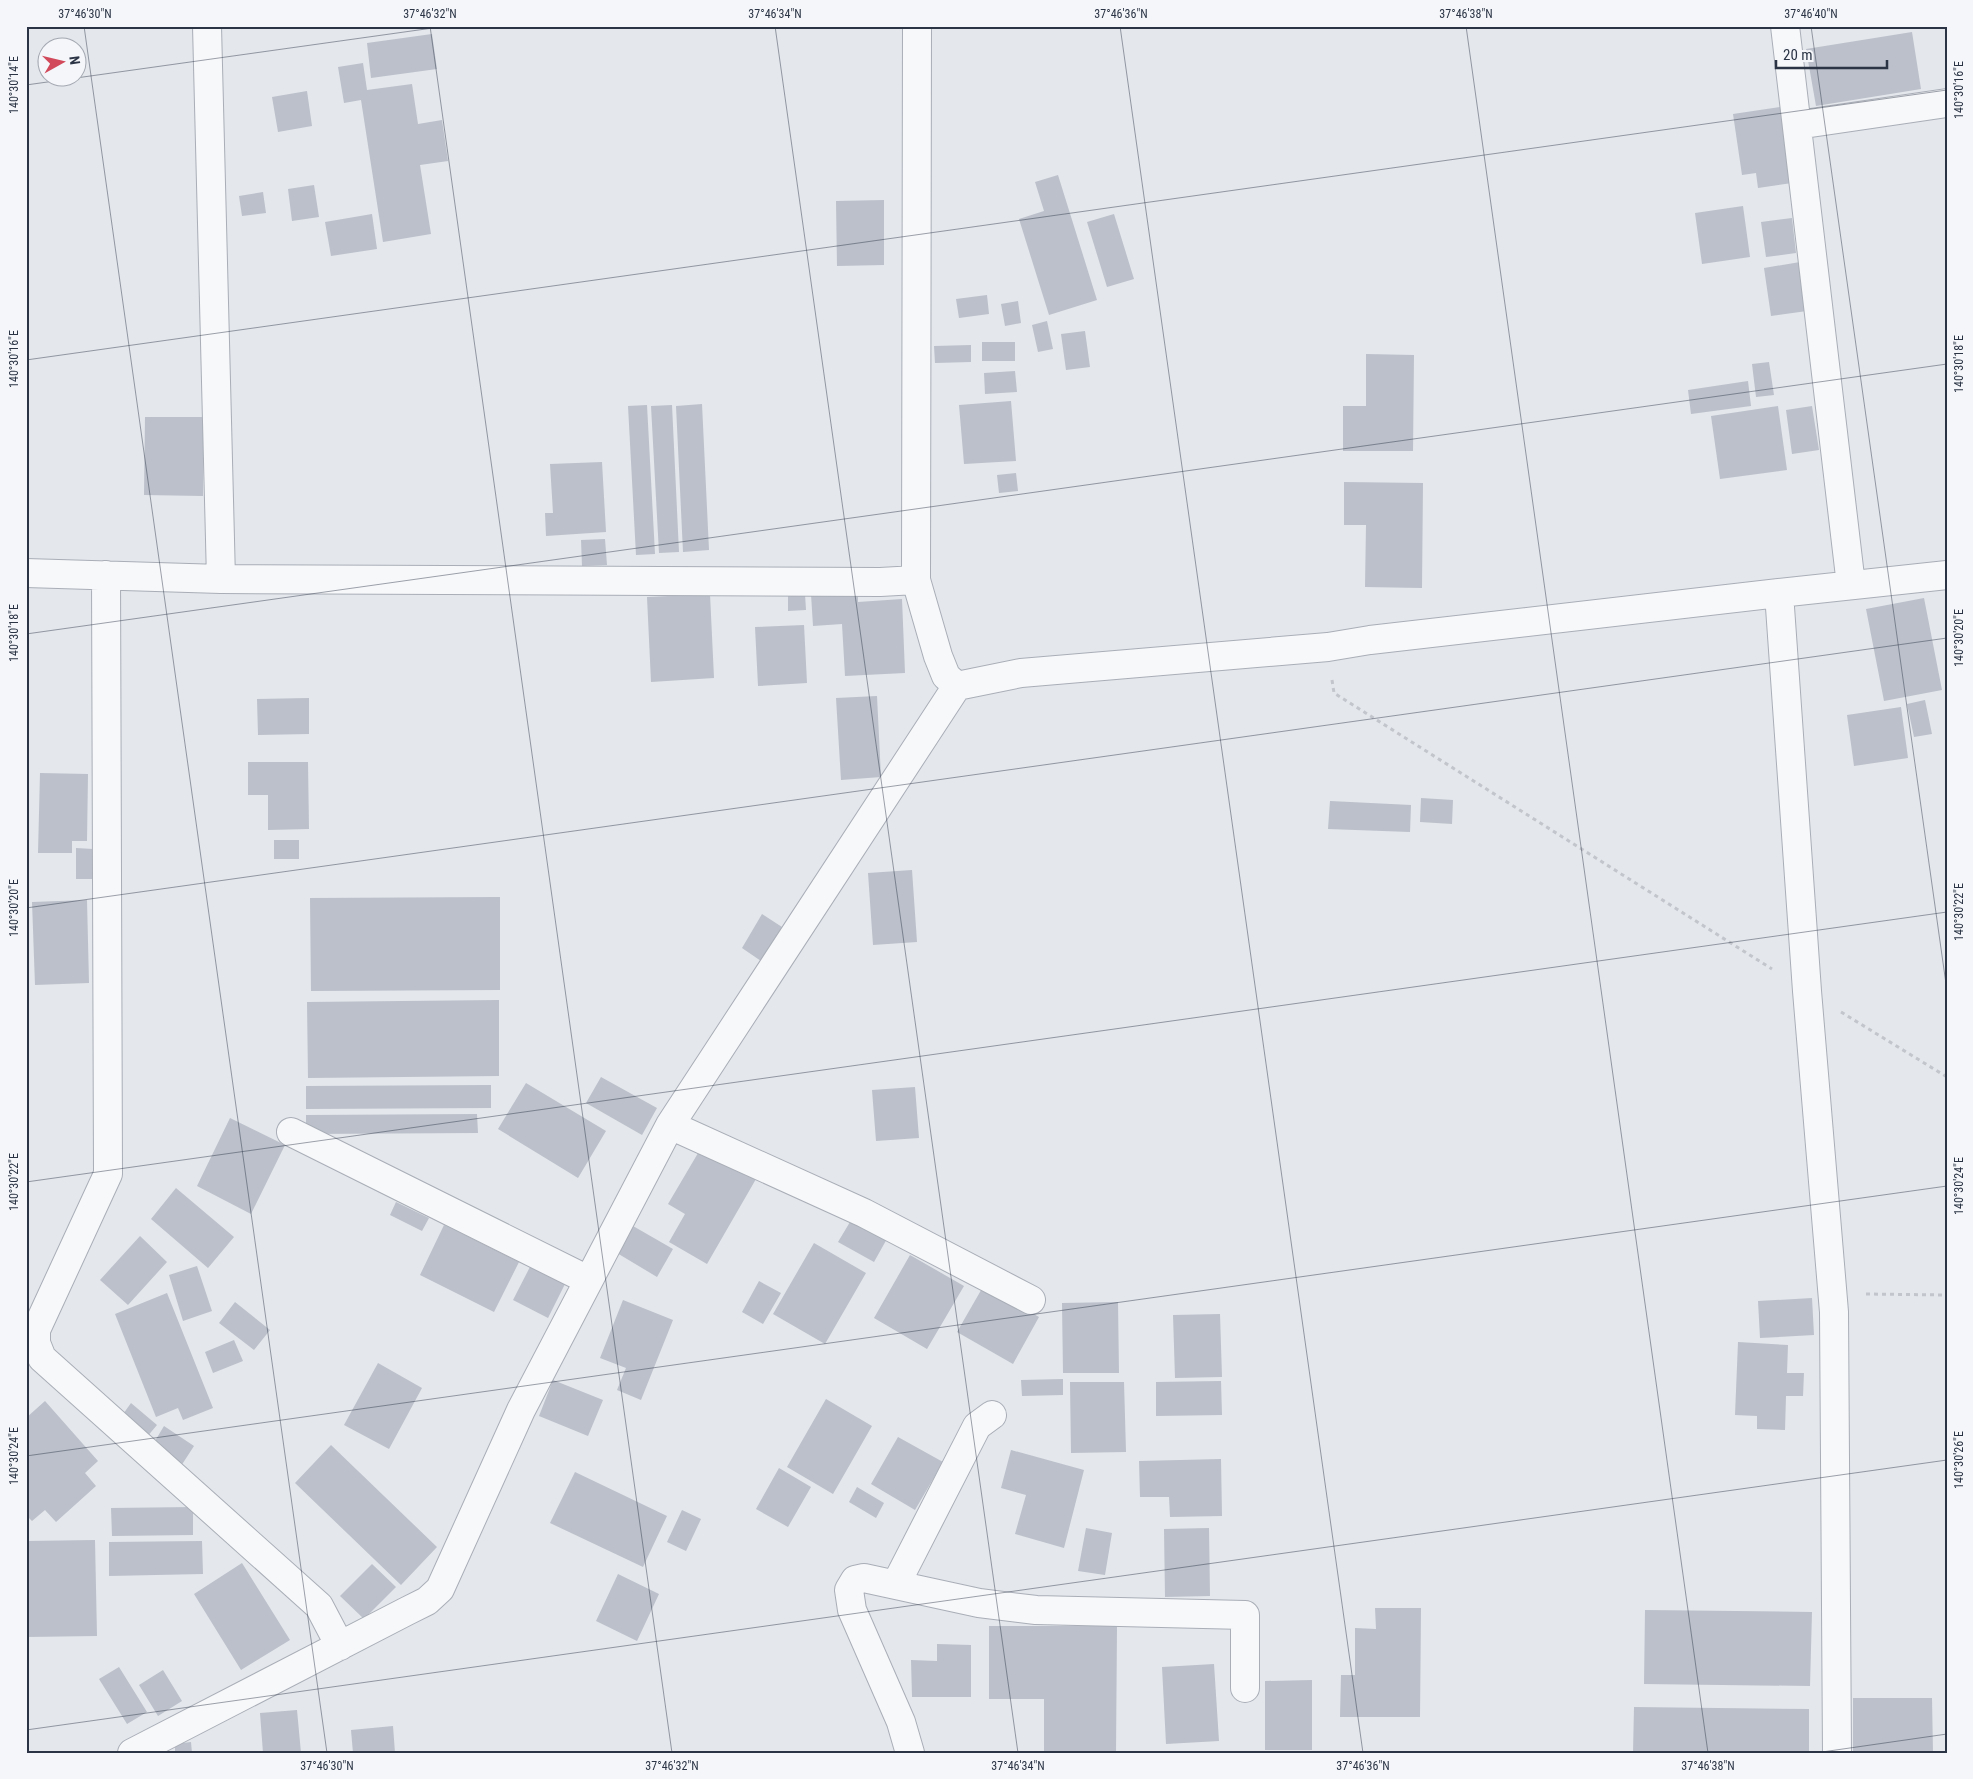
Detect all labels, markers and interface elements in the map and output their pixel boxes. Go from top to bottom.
text: 37°46'30"N [58,7,112,21]
text: 37°46'32"N [403,7,457,21]
text: 37°46'34"N [748,7,802,21]
text: 37°46'36"N [1094,7,1148,21]
text: 37°46'38"N [1439,7,1493,21]
text: 37°46'40"N [1784,7,1838,21]
north arrow [38,38,88,88]
scale bar [1776,38,1887,70]
text: 20 m [1783,46,1813,64]
text: N [66,55,83,66]
text: 140°30'14"E [7,56,21,114]
text: 140°30'16"E [1952,61,1966,119]
text: 140°30'16"E [7,330,21,388]
text: 140°30'18"E [1952,335,1966,393]
text: 140°30'18"E [7,604,21,662]
text: 140°30'20"E [1952,609,1966,667]
text: 140°30'20"E [7,879,21,937]
text: 140°30'22"E [1952,883,1966,941]
text: 140°30'22"E [7,1153,21,1211]
text: 140°30'24"E [1952,1157,1966,1215]
text: 140°30'24"E [7,1427,21,1485]
text: 140°30'26"E [1952,1431,1966,1489]
text: 37°46'30"N [300,1759,354,1773]
text: 37°46'32"N [645,1759,699,1773]
text: 37°46'34"N [991,1759,1045,1773]
text: 37°46'36"N [1336,1759,1390,1773]
text: 37°46'38"N [1681,1759,1735,1773]

